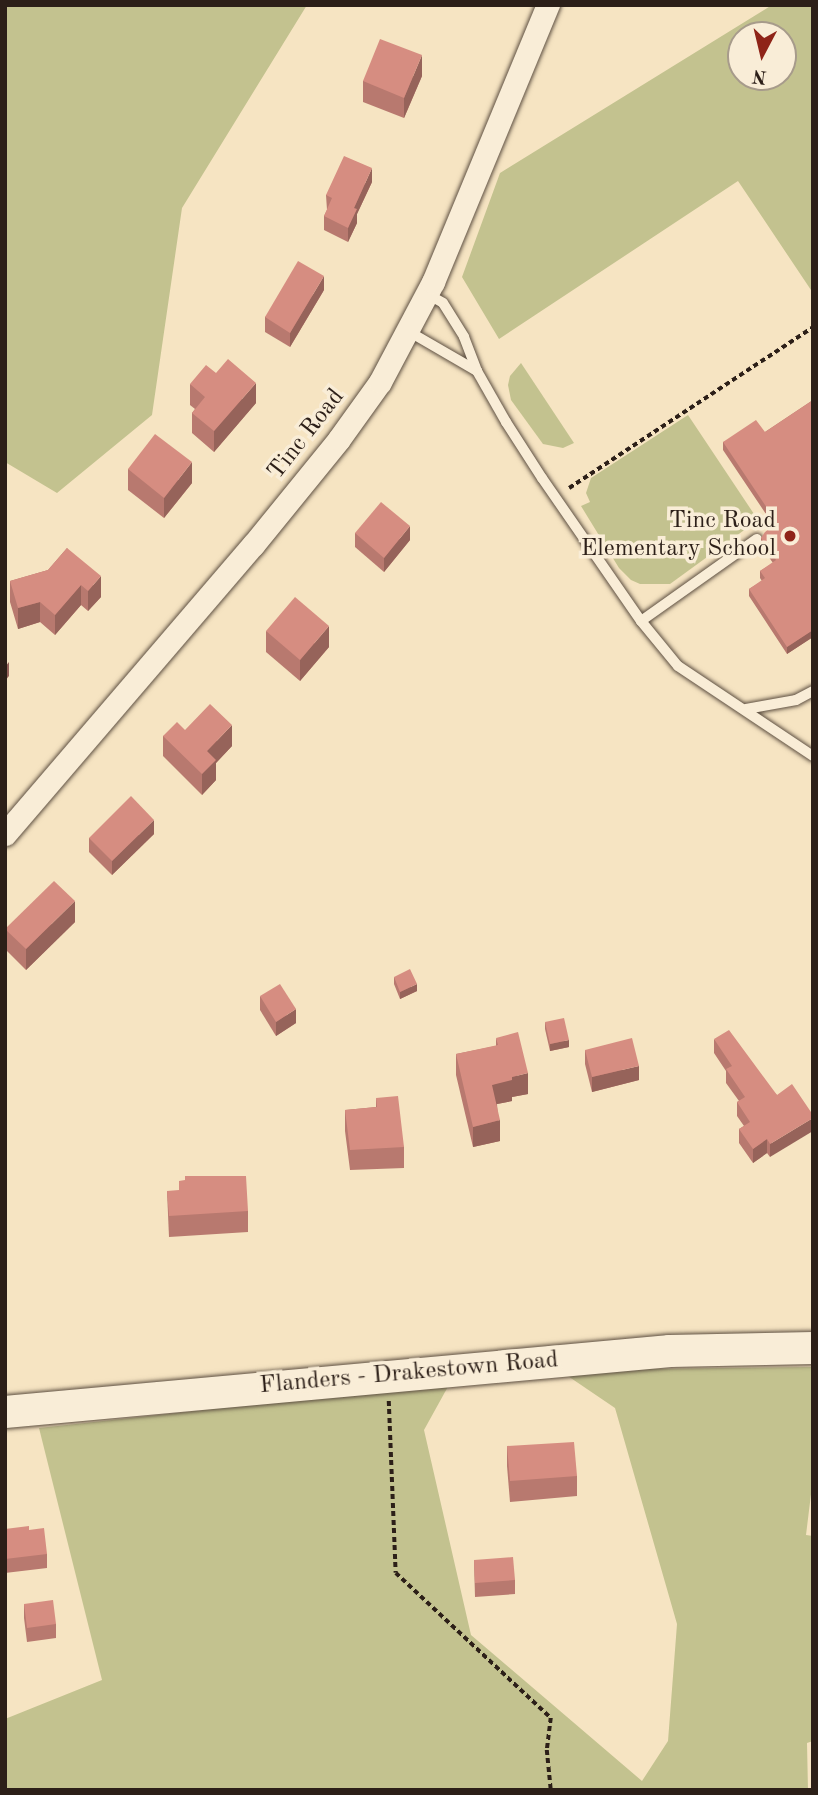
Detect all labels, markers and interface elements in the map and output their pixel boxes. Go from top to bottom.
north arrow [727,21,797,91]
text: N [751,65,768,86]
street label: Tinc Road [263,384,351,486]
place label: Tinc Road Elementary School [581,508,776,564]
marker: Tinc Road Elementary School [782,528,798,544]
street label: Flanders - Drakestown Road [258,1347,560,1401]

